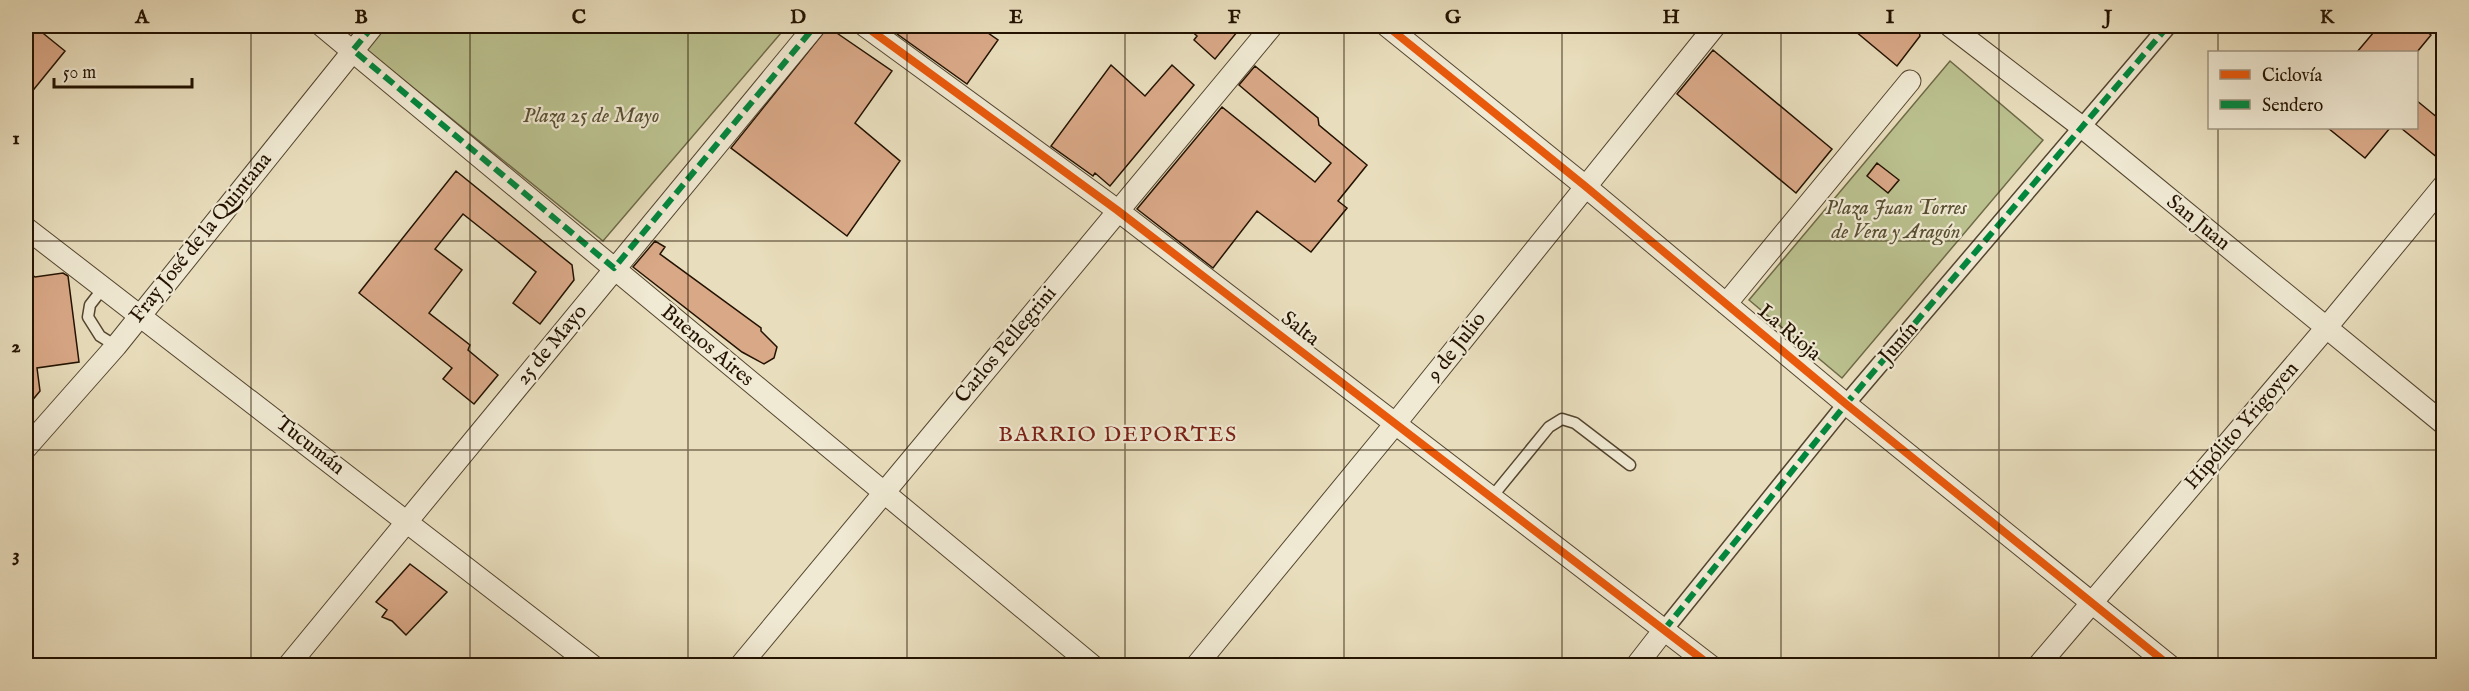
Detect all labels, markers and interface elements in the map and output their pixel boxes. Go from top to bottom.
text: A [134,5,150,30]
text: B [354,5,368,30]
text: C [572,5,586,30]
text: D [790,5,806,30]
text: E [1009,5,1023,30]
text: F [1228,5,1241,30]
text: G [1445,5,1462,30]
text: H [1662,5,1680,30]
text: I [1886,5,1895,30]
text: J [2101,5,2113,30]
text: K [2320,5,2336,30]
scale bar [54,51,192,89]
legend [2208,51,2418,129]
text: 50 m [63,62,96,85]
text: Ciclovía [2262,65,2322,88]
text: Sendero [2262,95,2324,118]
park label: Plaza 25 de Mayo [523,103,659,130]
text: 1 [12,126,20,151]
street label: Fray José de la Quintana [124,147,279,329]
street label: San Juan [2160,189,2236,257]
park label: Plaza Juan Torres de Vera y Aragón [1825,195,1968,246]
street label: Carlos Pellegrini [949,281,1063,409]
street label: La Rioja [1751,298,1827,368]
street label: 25 de Mayo [510,299,594,391]
street label: Buenos Aires [655,299,759,393]
street label: Salta [1275,305,1326,353]
street label: 9 de Julio [1421,307,1492,388]
street label: Junín [1872,316,1925,371]
text: 2 [11,334,21,359]
street label: Hipólito Yrigoyen [2179,356,2305,496]
street label: Tucumán [270,411,350,481]
district label: BARRIO DEPORTES [998,421,1238,449]
text: 3 [12,543,20,568]

